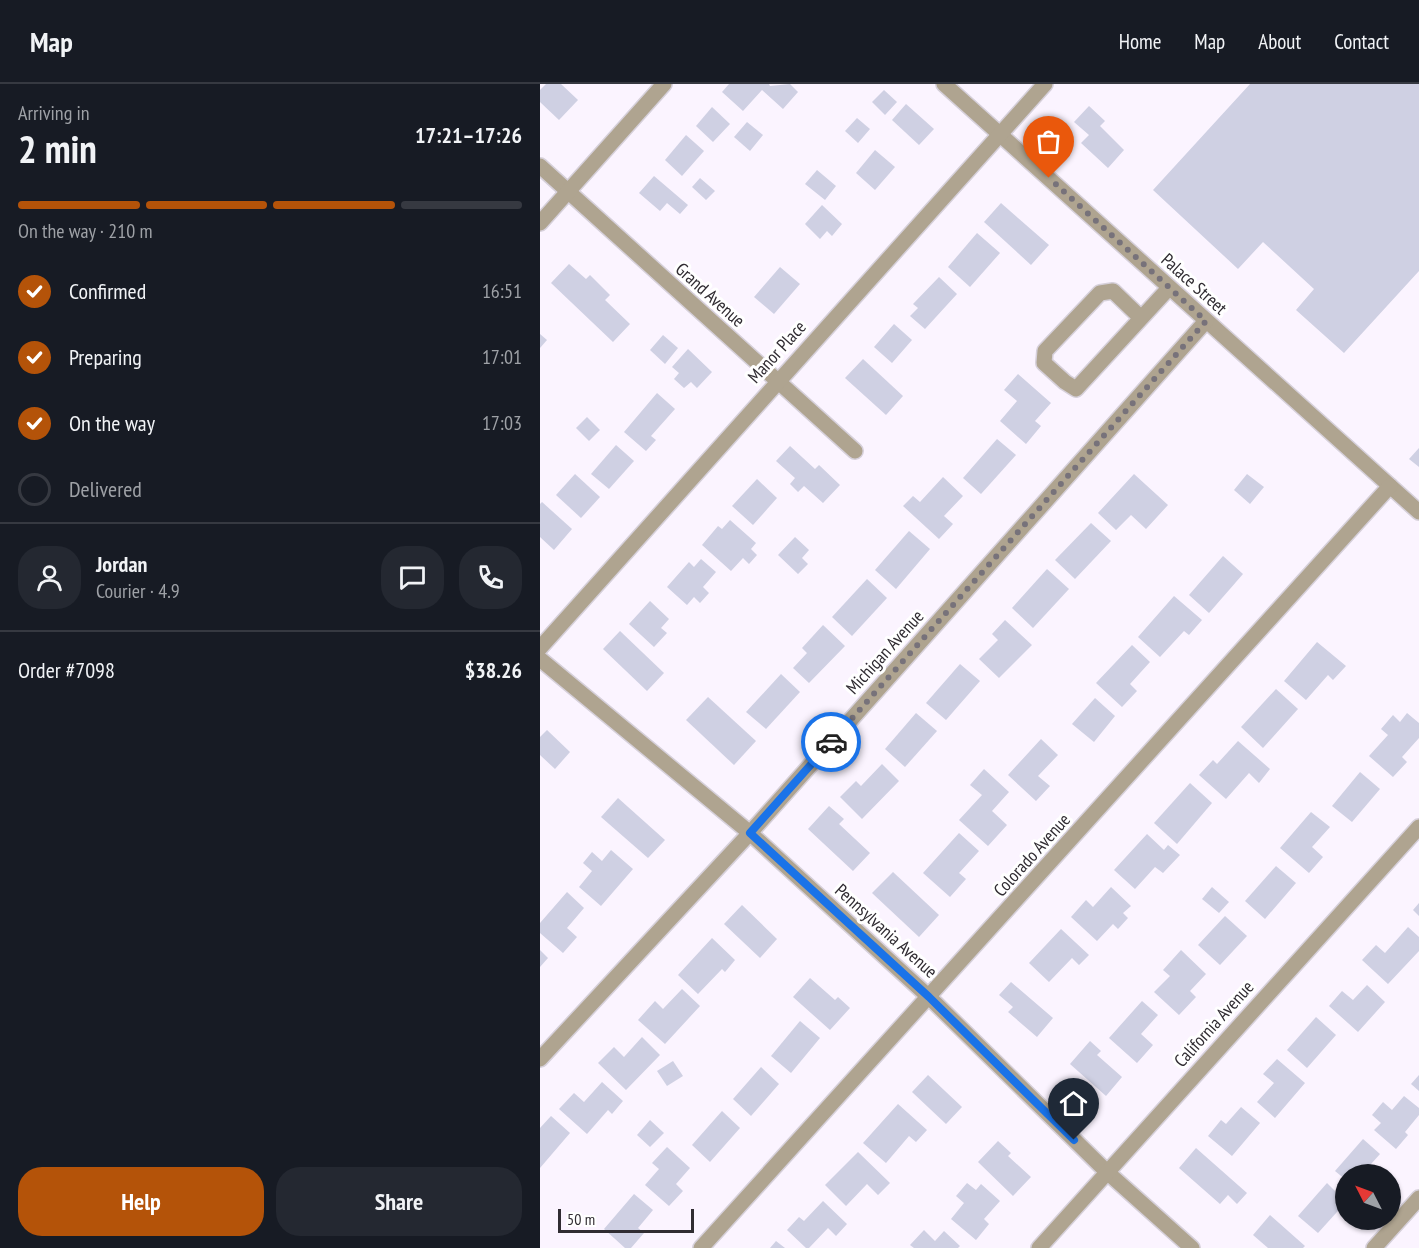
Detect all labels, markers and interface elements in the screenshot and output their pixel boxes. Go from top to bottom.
text: Map [30,23,73,60]
text: Home [1119,28,1161,55]
text: Map [1194,28,1225,55]
text: About [1258,28,1301,55]
text: Contact [1334,28,1389,55]
text: Arriving in [18,100,90,126]
pin [1023,116,1074,178]
text: 17:21–17:26 [415,121,522,149]
text: 2 min [18,123,97,174]
icon: bag [1032,125,1065,158]
text: On the way · 210 m [18,218,153,244]
street label: Palace Street [1157,248,1232,319]
street label: Grand Avenue [671,257,750,332]
icon: check [18,275,51,308]
text: Confirmed [69,277,146,305]
text: 16:51 [482,278,522,304]
street label: Manor Place [743,316,811,388]
icon: check [18,341,51,374]
text: Preparing [69,343,142,371]
text: 17:01 [482,344,522,370]
icon: check [18,407,51,440]
text: On the way [69,409,155,437]
text: 17:03 [482,410,522,436]
text: Delivered [69,475,142,503]
button: person [18,546,81,609]
button: chat [381,546,444,609]
button: phone [459,546,522,609]
text: Jordan [96,550,147,578]
text: Courier · 4.9 [96,578,180,604]
street label: Michigan Avenue [841,605,928,699]
text: Order #7098 [18,656,115,684]
text: $38.26 [465,656,522,684]
courier [801,712,861,772]
icon: car [815,726,848,759]
street label: Colorado Avenue [988,808,1075,901]
street label: Pennsylvania Avenue [830,879,942,983]
street label: California Avenue [1169,976,1258,1072]
pin [1048,1078,1099,1140]
icon: home [1057,1087,1090,1120]
north arrow [1335,1164,1401,1230]
map controls [1335,1164,1401,1230]
button: Help [18,1167,264,1236]
button: Share [276,1167,522,1236]
scale bar [558,1206,694,1234]
text: 50 m [567,1209,595,1229]

